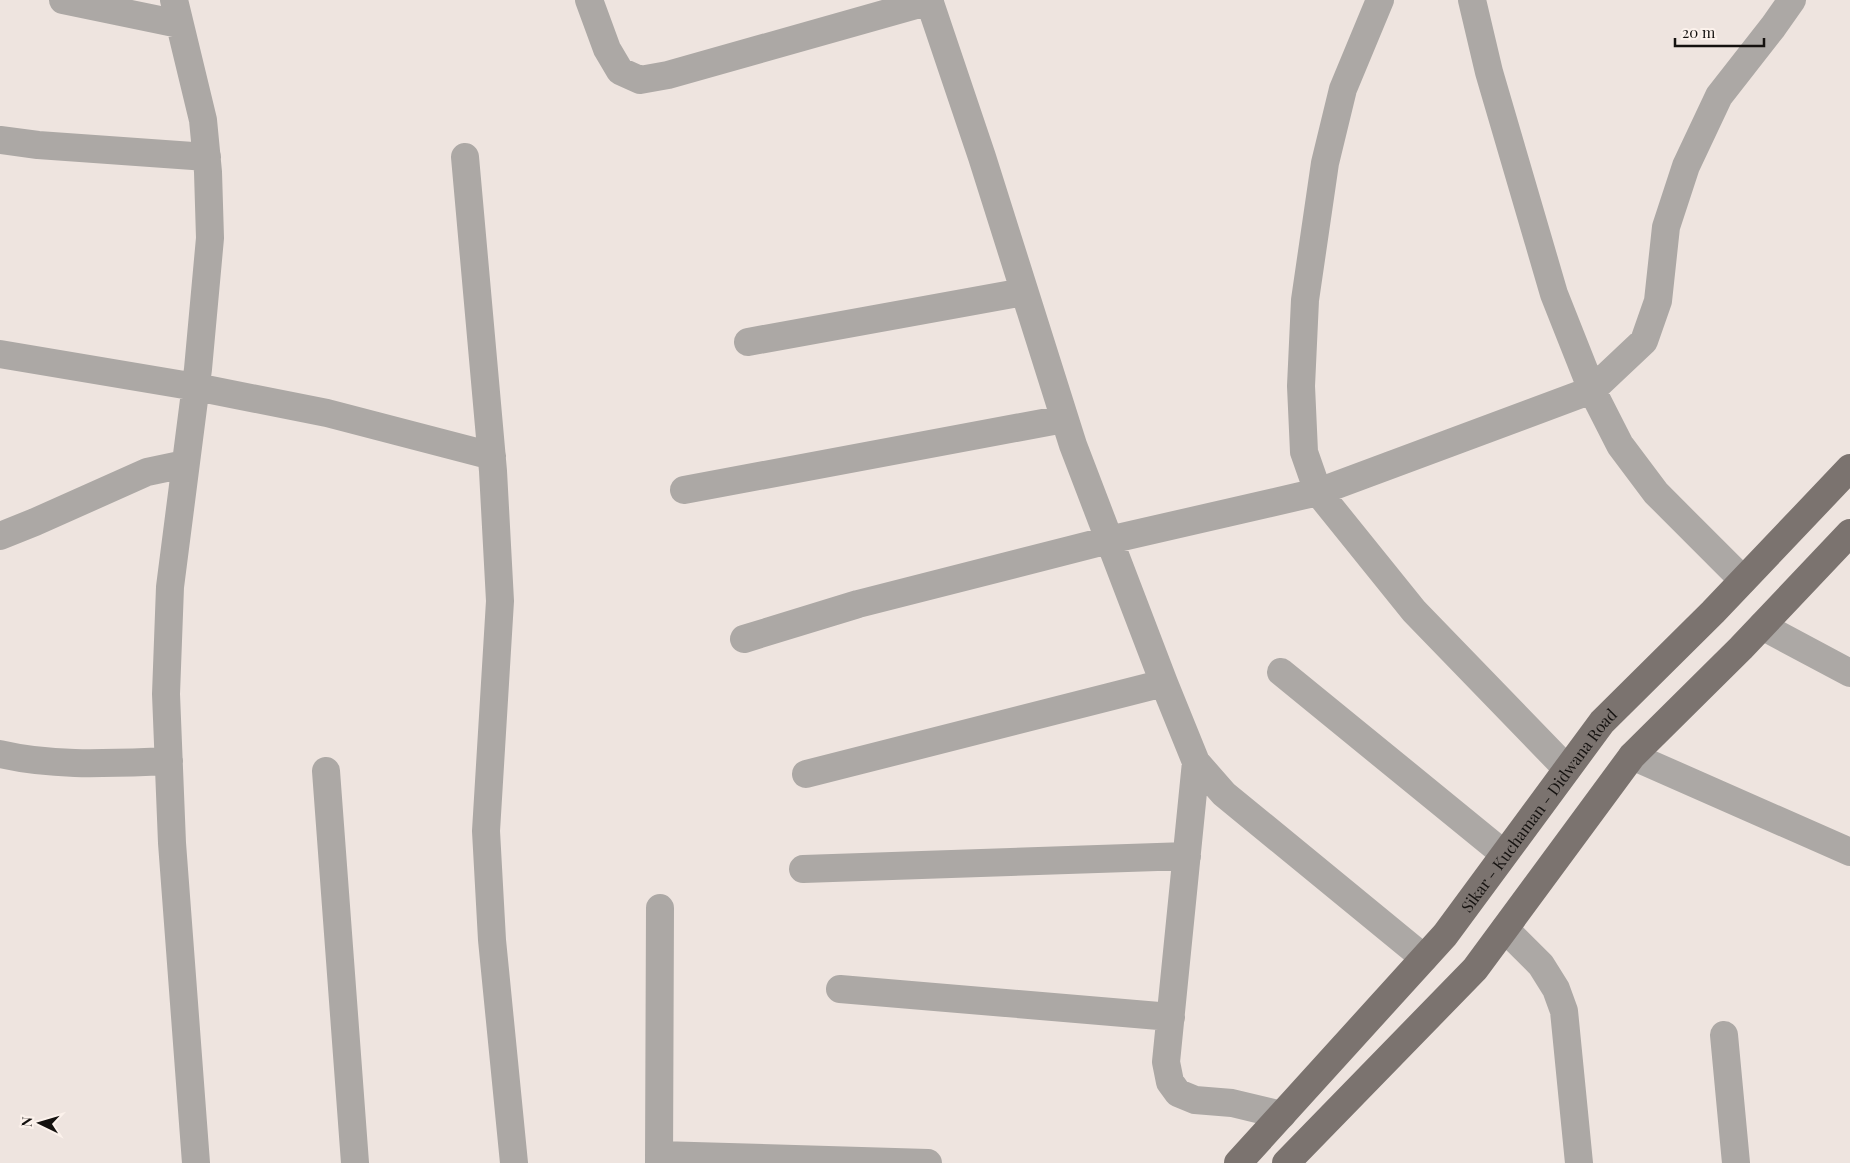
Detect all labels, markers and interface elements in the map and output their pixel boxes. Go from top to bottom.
scale bar [1675,15,1764,47]
text: 20 m [1682,22,1716,42]
street label: Sikar - Kuchaman - Didwana Road [1455,703,1621,916]
north arrow [15,1098,65,1148]
text: N [17,1116,36,1128]

